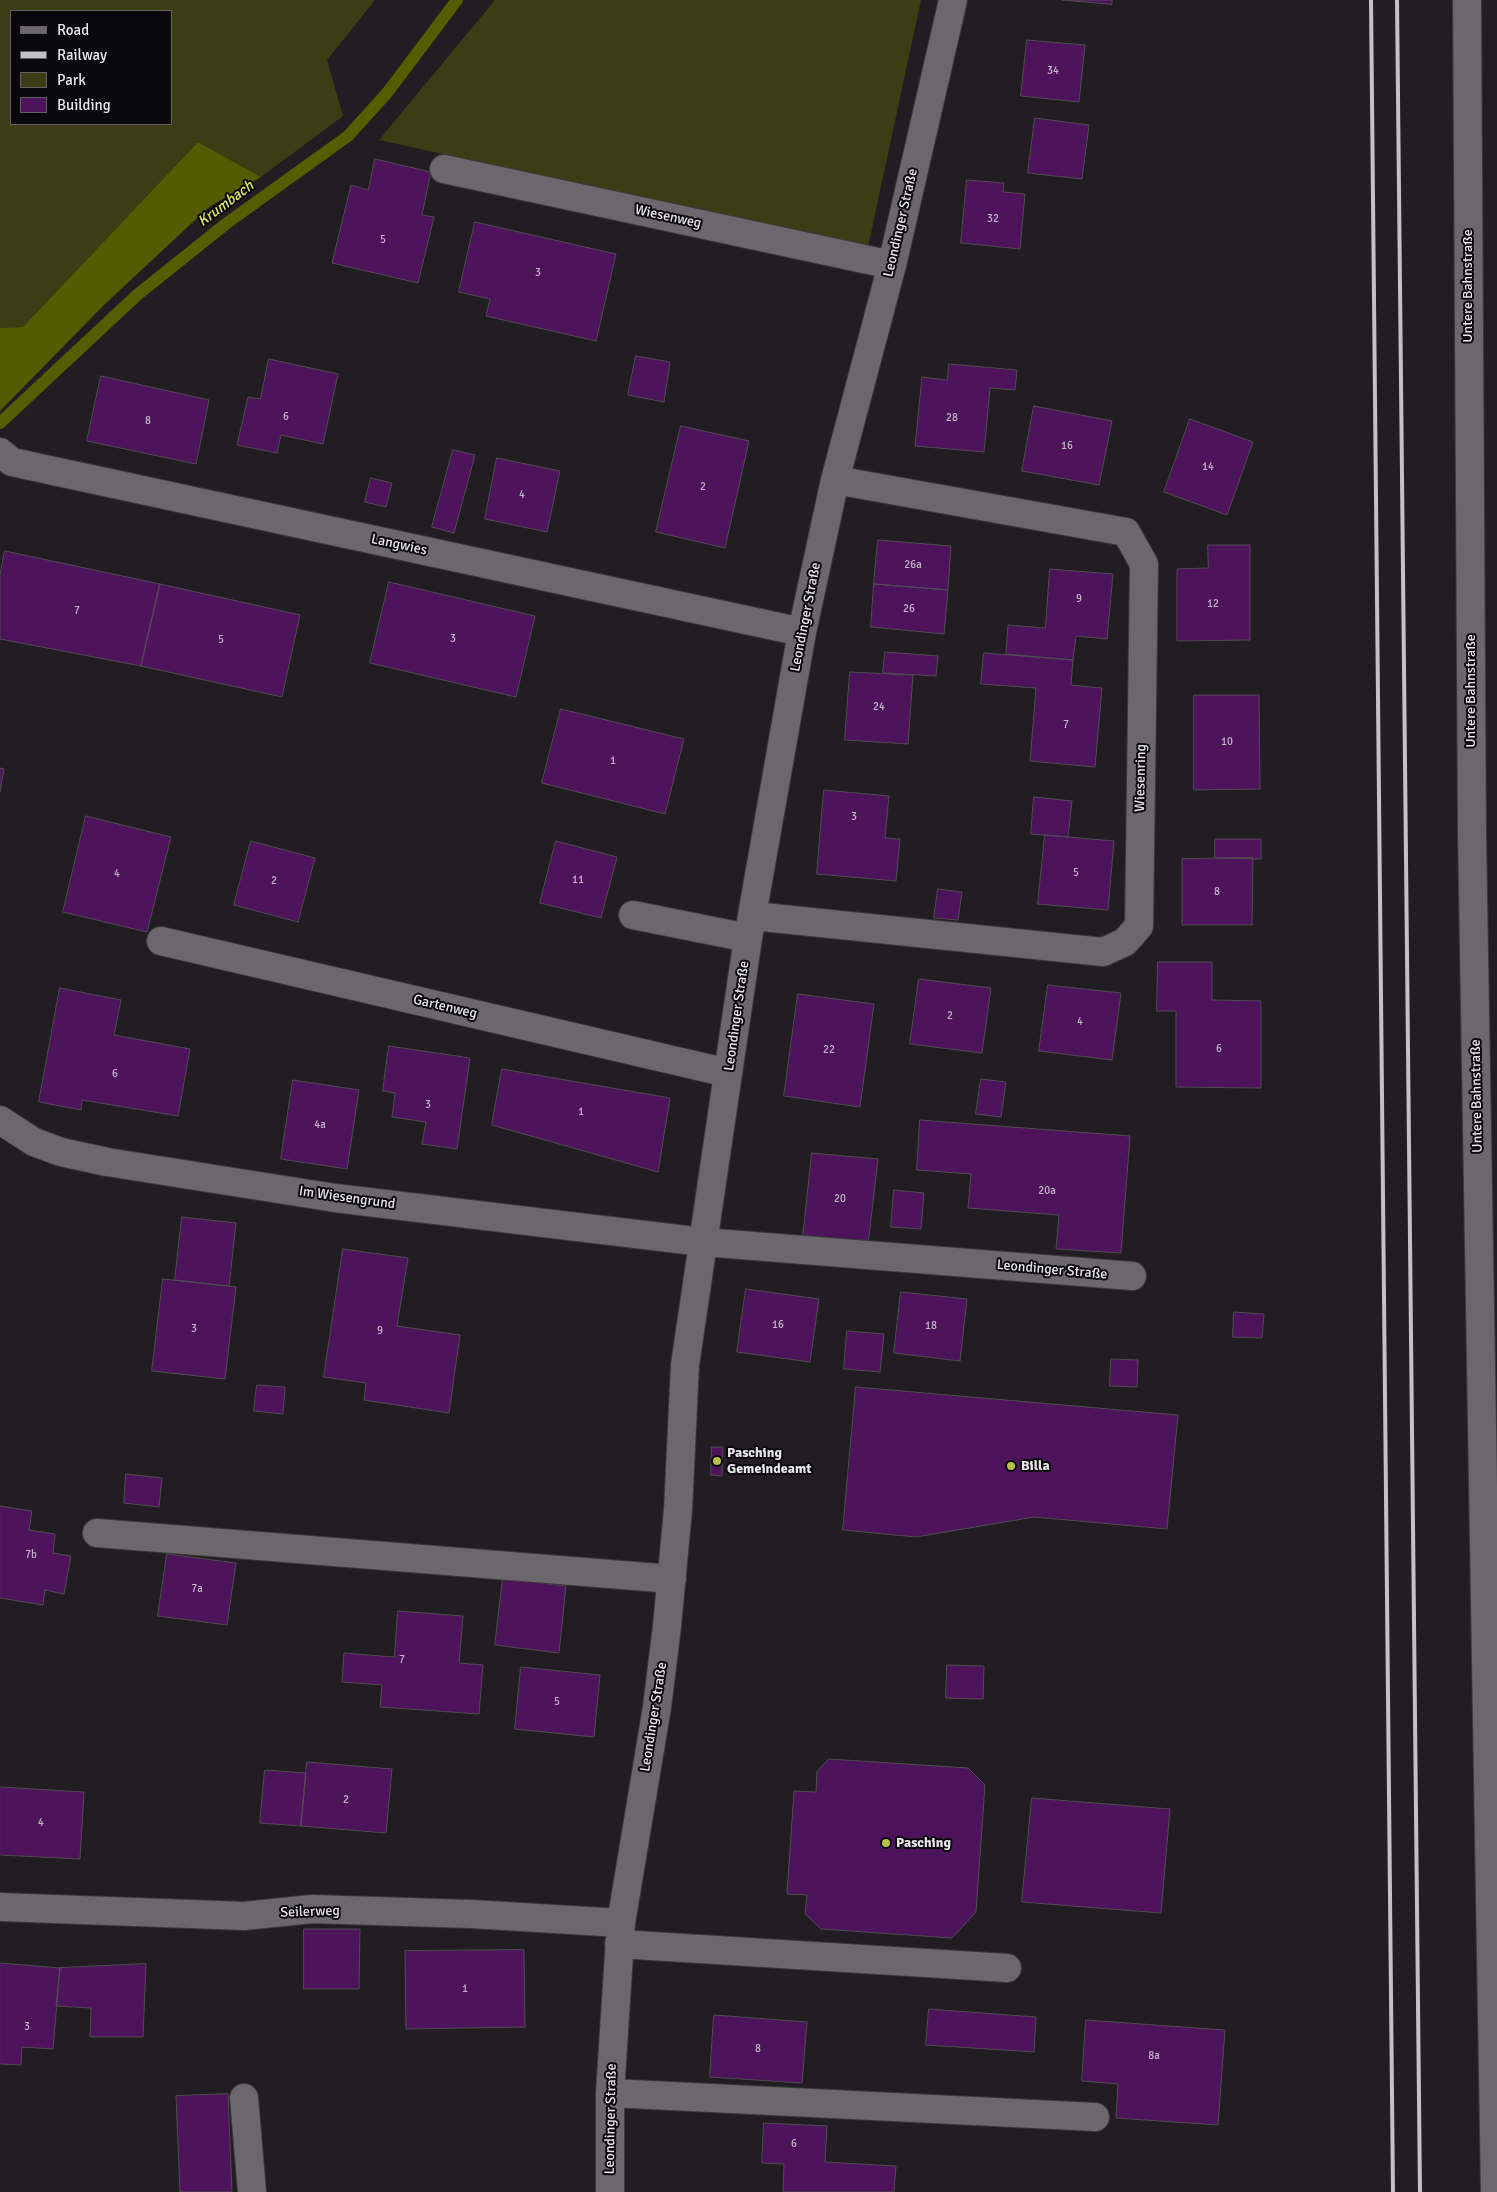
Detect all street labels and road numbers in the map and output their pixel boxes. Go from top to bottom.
street label: Leondinger Straße [880,167,922,279]
street label: Wiesenweg [633,202,703,232]
street label: Untere Bahnstraße [1460,229,1476,343]
street label: Langwies [370,531,428,559]
street label: Leondinger Straße [787,561,825,673]
street label: Untere Bahnstraße [1463,634,1479,748]
street label: Wiesenring [1132,744,1150,812]
street label: Leondinger Straße [721,960,753,1072]
street label: Gartenweg [411,991,479,1023]
street label: Untere Bahnstraße [1468,1039,1486,1153]
street label: Im Wiesengrund [298,1183,396,1213]
street label: Leondinger Straße [996,1257,1108,1283]
street label: Leondinger Straße [637,1661,671,1773]
street label: Seilerweg [280,1903,340,1921]
street label: Leondinger Straße [602,2063,620,2175]

